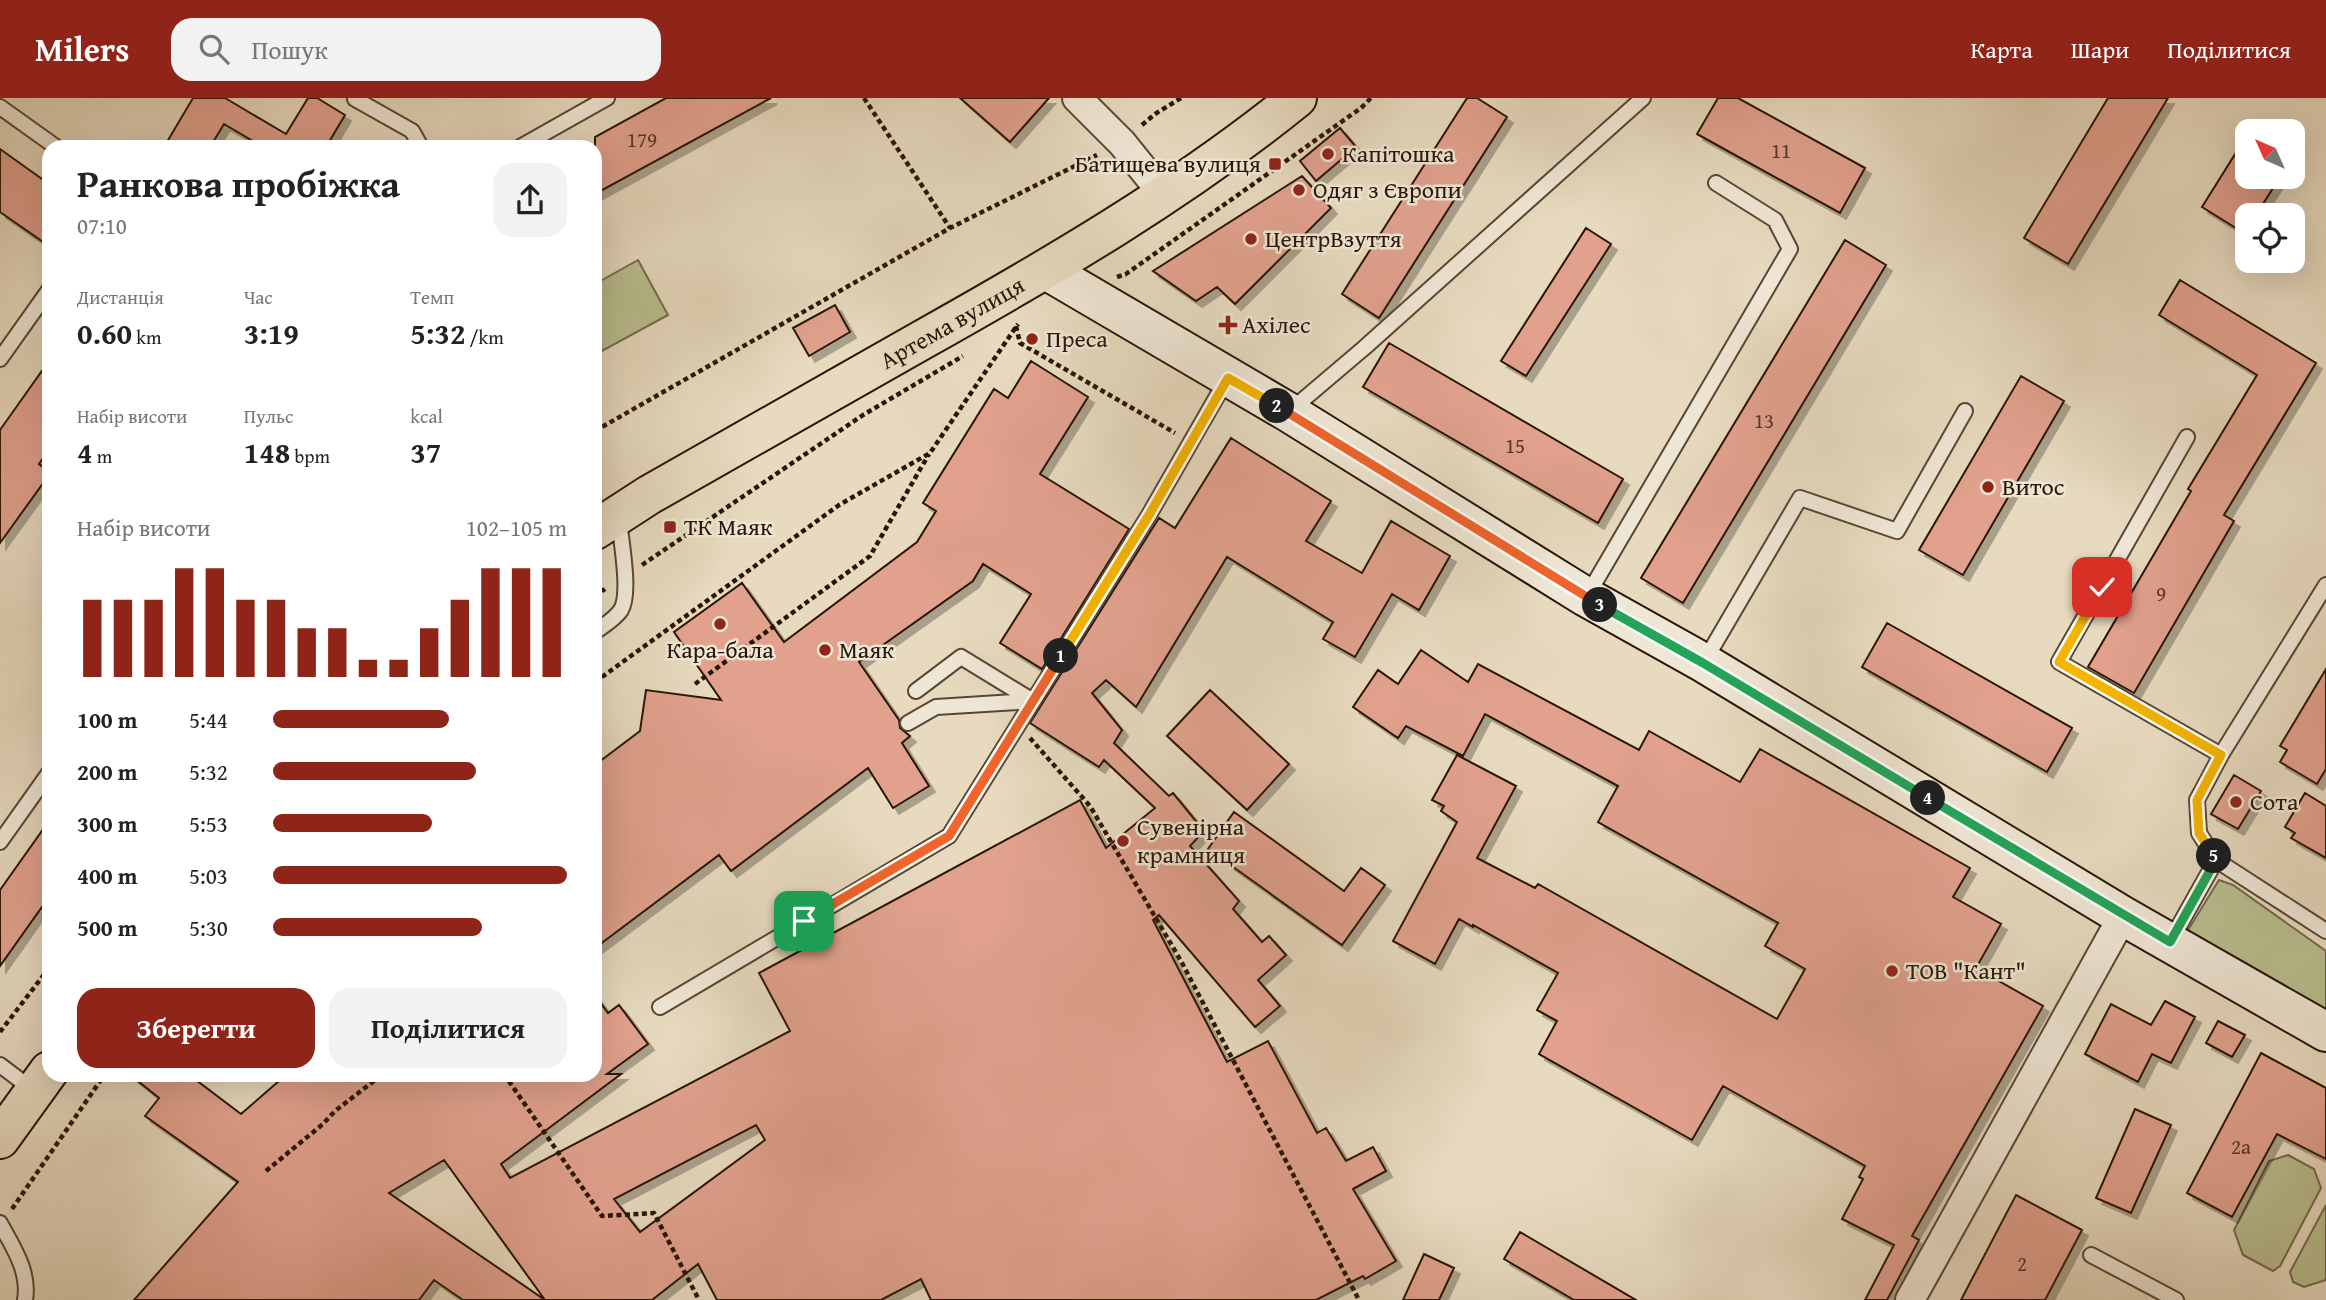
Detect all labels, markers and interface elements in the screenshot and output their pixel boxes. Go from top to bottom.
search box [171,18,661,81]
text: Milers [35,25,129,73]
icon: search [195,30,233,68]
text: Пошук [251,30,328,69]
text: Карта [1970,32,2033,67]
text: Шари [2071,32,2129,67]
text: Поділитися [2167,32,2291,67]
north arrow [2235,119,2305,189]
map controls [2235,119,2305,273]
house number: 179 [627,124,657,155]
house number: 11 [1771,135,1791,166]
place label: Капітошка [1342,136,1455,171]
place label: Батищева вулиця [1075,146,1261,181]
marker: Капітошка [1320,146,1336,162]
text: Ранкова пробіжка [77,155,400,211]
marker: Батищева вулиця [1267,156,1283,172]
button: share [493,163,567,237]
place label: Одяг з Європи [1313,172,1462,207]
marker: Одяг з Європи [1291,182,1307,198]
button: locate [2235,203,2305,273]
text: 07:10 [77,209,127,242]
place label: ЦентрВзуття [1265,221,1402,256]
marker: ЦентрВзуття [1243,231,1259,247]
street label: Артема вулиця [873,267,1031,378]
text: Дистанція [77,283,164,311]
text: Час [244,283,273,311]
text: Темп [410,283,454,311]
place label: Ахілес [1242,307,1311,342]
text: 0.60 [77,311,132,355]
text: 3:19 [244,311,299,355]
text: 5:32 [410,311,465,355]
marker: Ахілес [1220,317,1236,333]
place label: Преса [1046,321,1108,356]
text: km [132,323,161,351]
text: /km [465,323,504,351]
marker: Преса [1024,331,1040,347]
pin: 2 [1260,388,1294,424]
text: 2 [1272,391,1281,419]
text: Набір висоти [77,402,187,430]
text: Пульс [244,402,293,430]
text: kcal [410,402,443,430]
house number: 13 [1754,405,1774,436]
text: 4 [77,430,93,474]
text: 148 [244,430,290,474]
text: 37 [410,430,441,474]
house number: 15 [1505,430,1525,461]
text: m [93,442,112,470]
text: bpm [290,442,330,470]
place label: Витос [2002,469,2065,504]
marker: Витос [1980,479,1996,495]
place label: ТК Маяк [684,509,773,544]
text: Набір висоти [77,511,211,544]
text: 102–105 m [466,511,567,544]
marker: ТК Маяк [662,519,678,535]
pin [2072,557,2132,617]
icon: check [2083,568,2121,606]
house number: 9 [2156,578,2166,609]
pin: 3 [1582,588,1618,622]
text: 3 [1595,590,1604,618]
marker: Кара-бала [712,616,728,632]
place label: Кара-бала [666,632,774,667]
place label: Маяк [839,632,894,667]
pin: 1 [1044,638,1078,674]
text: 1 [1056,641,1065,669]
marker: Маяк [817,642,833,658]
text: 100 m [77,703,138,736]
text: 5:44 [189,703,228,736]
text: 200 m [77,755,138,788]
text: 5:32 [189,755,228,788]
pin: 4 [1910,780,1946,816]
text: 4 [1923,783,1932,811]
place label: Сота [2250,784,2299,819]
marker: Сота [2228,794,2244,810]
text: 300 m [77,807,138,840]
text: 5:53 [189,807,228,840]
place label: Сувенірна крамниця [1137,809,1245,872]
marker: Сувенірна крамниця [1115,833,1131,849]
pin: 5 [2196,838,2232,874]
text: 5 [2209,841,2218,869]
text: 400 m [77,859,138,892]
text: 5:03 [189,859,228,892]
pin [774,891,834,951]
icon: arrive [785,902,823,940]
text: 500 m [77,911,138,944]
text: 5:30 [189,911,228,944]
place label: ТОВ "Кант" [1906,953,2026,988]
marker: ТОВ "Кант" [1884,963,1900,979]
button: Зберегти [77,988,315,1068]
button: Поділитися [329,988,567,1068]
house number: 2а [2231,1131,2251,1162]
house number: 2 [2017,1248,2027,1279]

